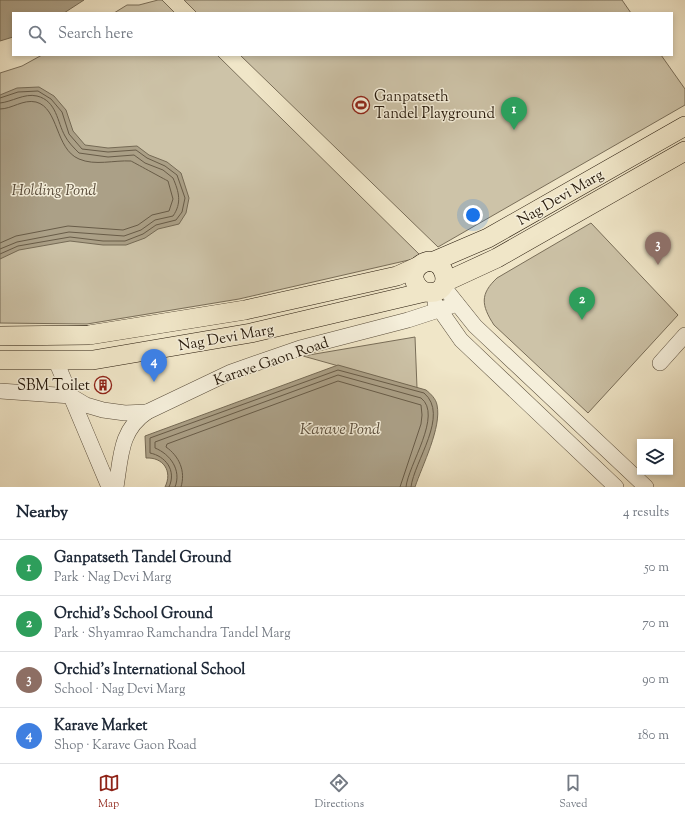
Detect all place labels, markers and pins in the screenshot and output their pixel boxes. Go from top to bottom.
place label: Ganpatseth Tandel Playground [374,87,496,125]
sports icon: Ganpatseth Tandel Playground [351,95,371,115]
pin: 1 [501,97,527,130]
pin: 3 [645,232,671,265]
pin: 2 [569,287,595,320]
pin: 4 [141,349,167,382]
building icon: SBM Toilet [93,375,113,395]
place label: SBM Toilet [17,376,90,397]

